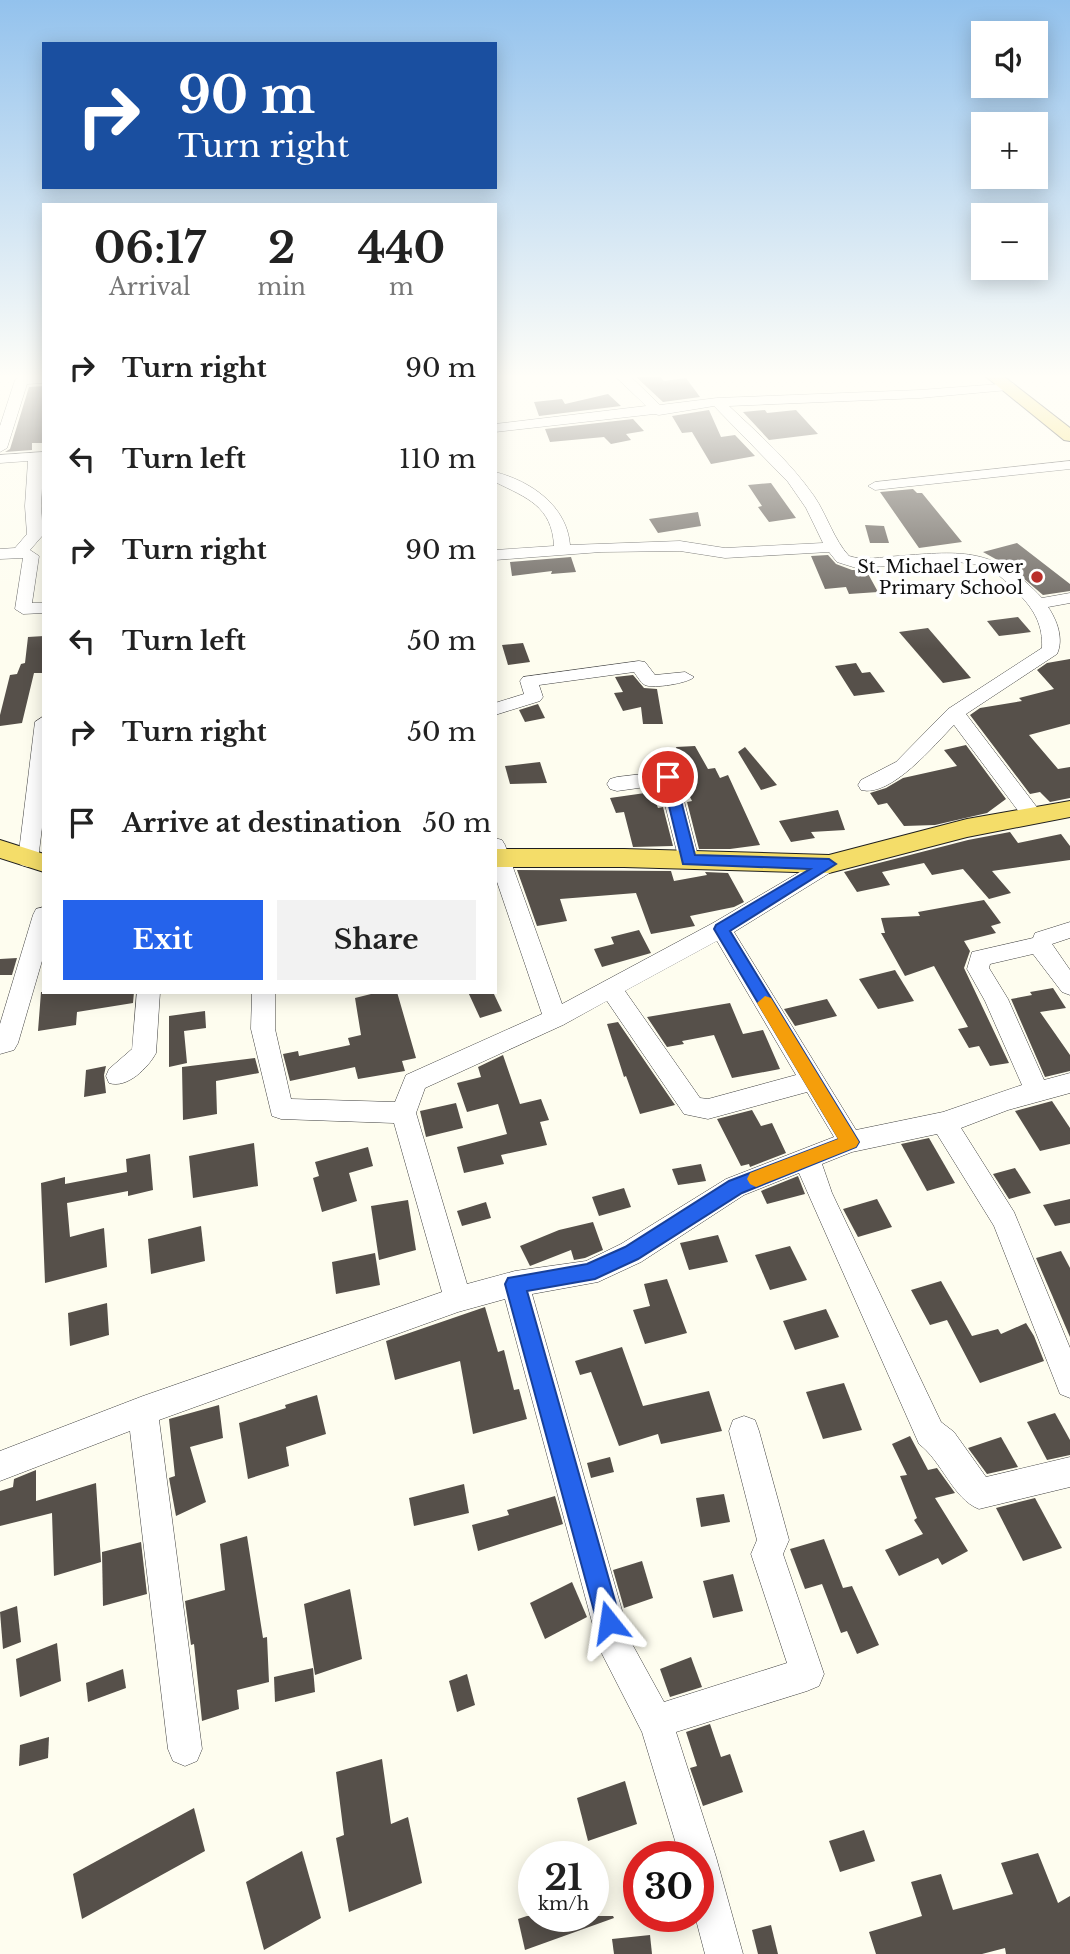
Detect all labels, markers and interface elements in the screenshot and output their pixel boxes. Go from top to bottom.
map controls [971,21,1048,280]
button: sound [971,21,1048,98]
text: 90 m [178,65,315,126]
icon: right [63,70,154,161]
button: + [971,112,1048,189]
text: Turn right [178,126,349,166]
button: − [971,203,1048,280]
text: 06:17 [94,222,206,274]
text: 2 [268,222,295,274]
text: 440 [358,222,445,274]
text: Arrival [109,273,190,301]
text: min [258,273,306,301]
text: m [389,273,414,301]
icon: right [63,349,101,387]
text: Turn right [122,352,267,384]
text: 90 m [405,352,476,384]
icon: left [63,440,101,478]
text: Turn left [122,443,246,475]
text: 110 m [399,443,476,475]
icon: right [63,531,101,569]
text: Turn right [122,534,267,566]
text: 90 m [405,534,476,566]
place label: St. Michael Lower Primary School [857,556,1023,599]
marker: St. Michael Lower Primary School [1029,569,1045,585]
icon: left [63,622,101,660]
text: Turn left [122,625,246,657]
text: 50 m [407,625,476,657]
icon: right [63,713,101,751]
text: Turn right [122,716,267,748]
text: 50 m [407,716,476,748]
pin [638,747,698,807]
icon: arrive [649,758,687,796]
icon: arrive [63,804,101,842]
text: Arrive at destination [122,807,402,839]
text: 50 m [423,807,491,839]
button: Exit [63,900,263,980]
button: Share [277,900,476,980]
position arrow [572,1585,646,1659]
speed limit sign: 30 [623,1841,714,1932]
text: 21 [544,1856,583,1899]
text: km/h [538,1893,589,1915]

